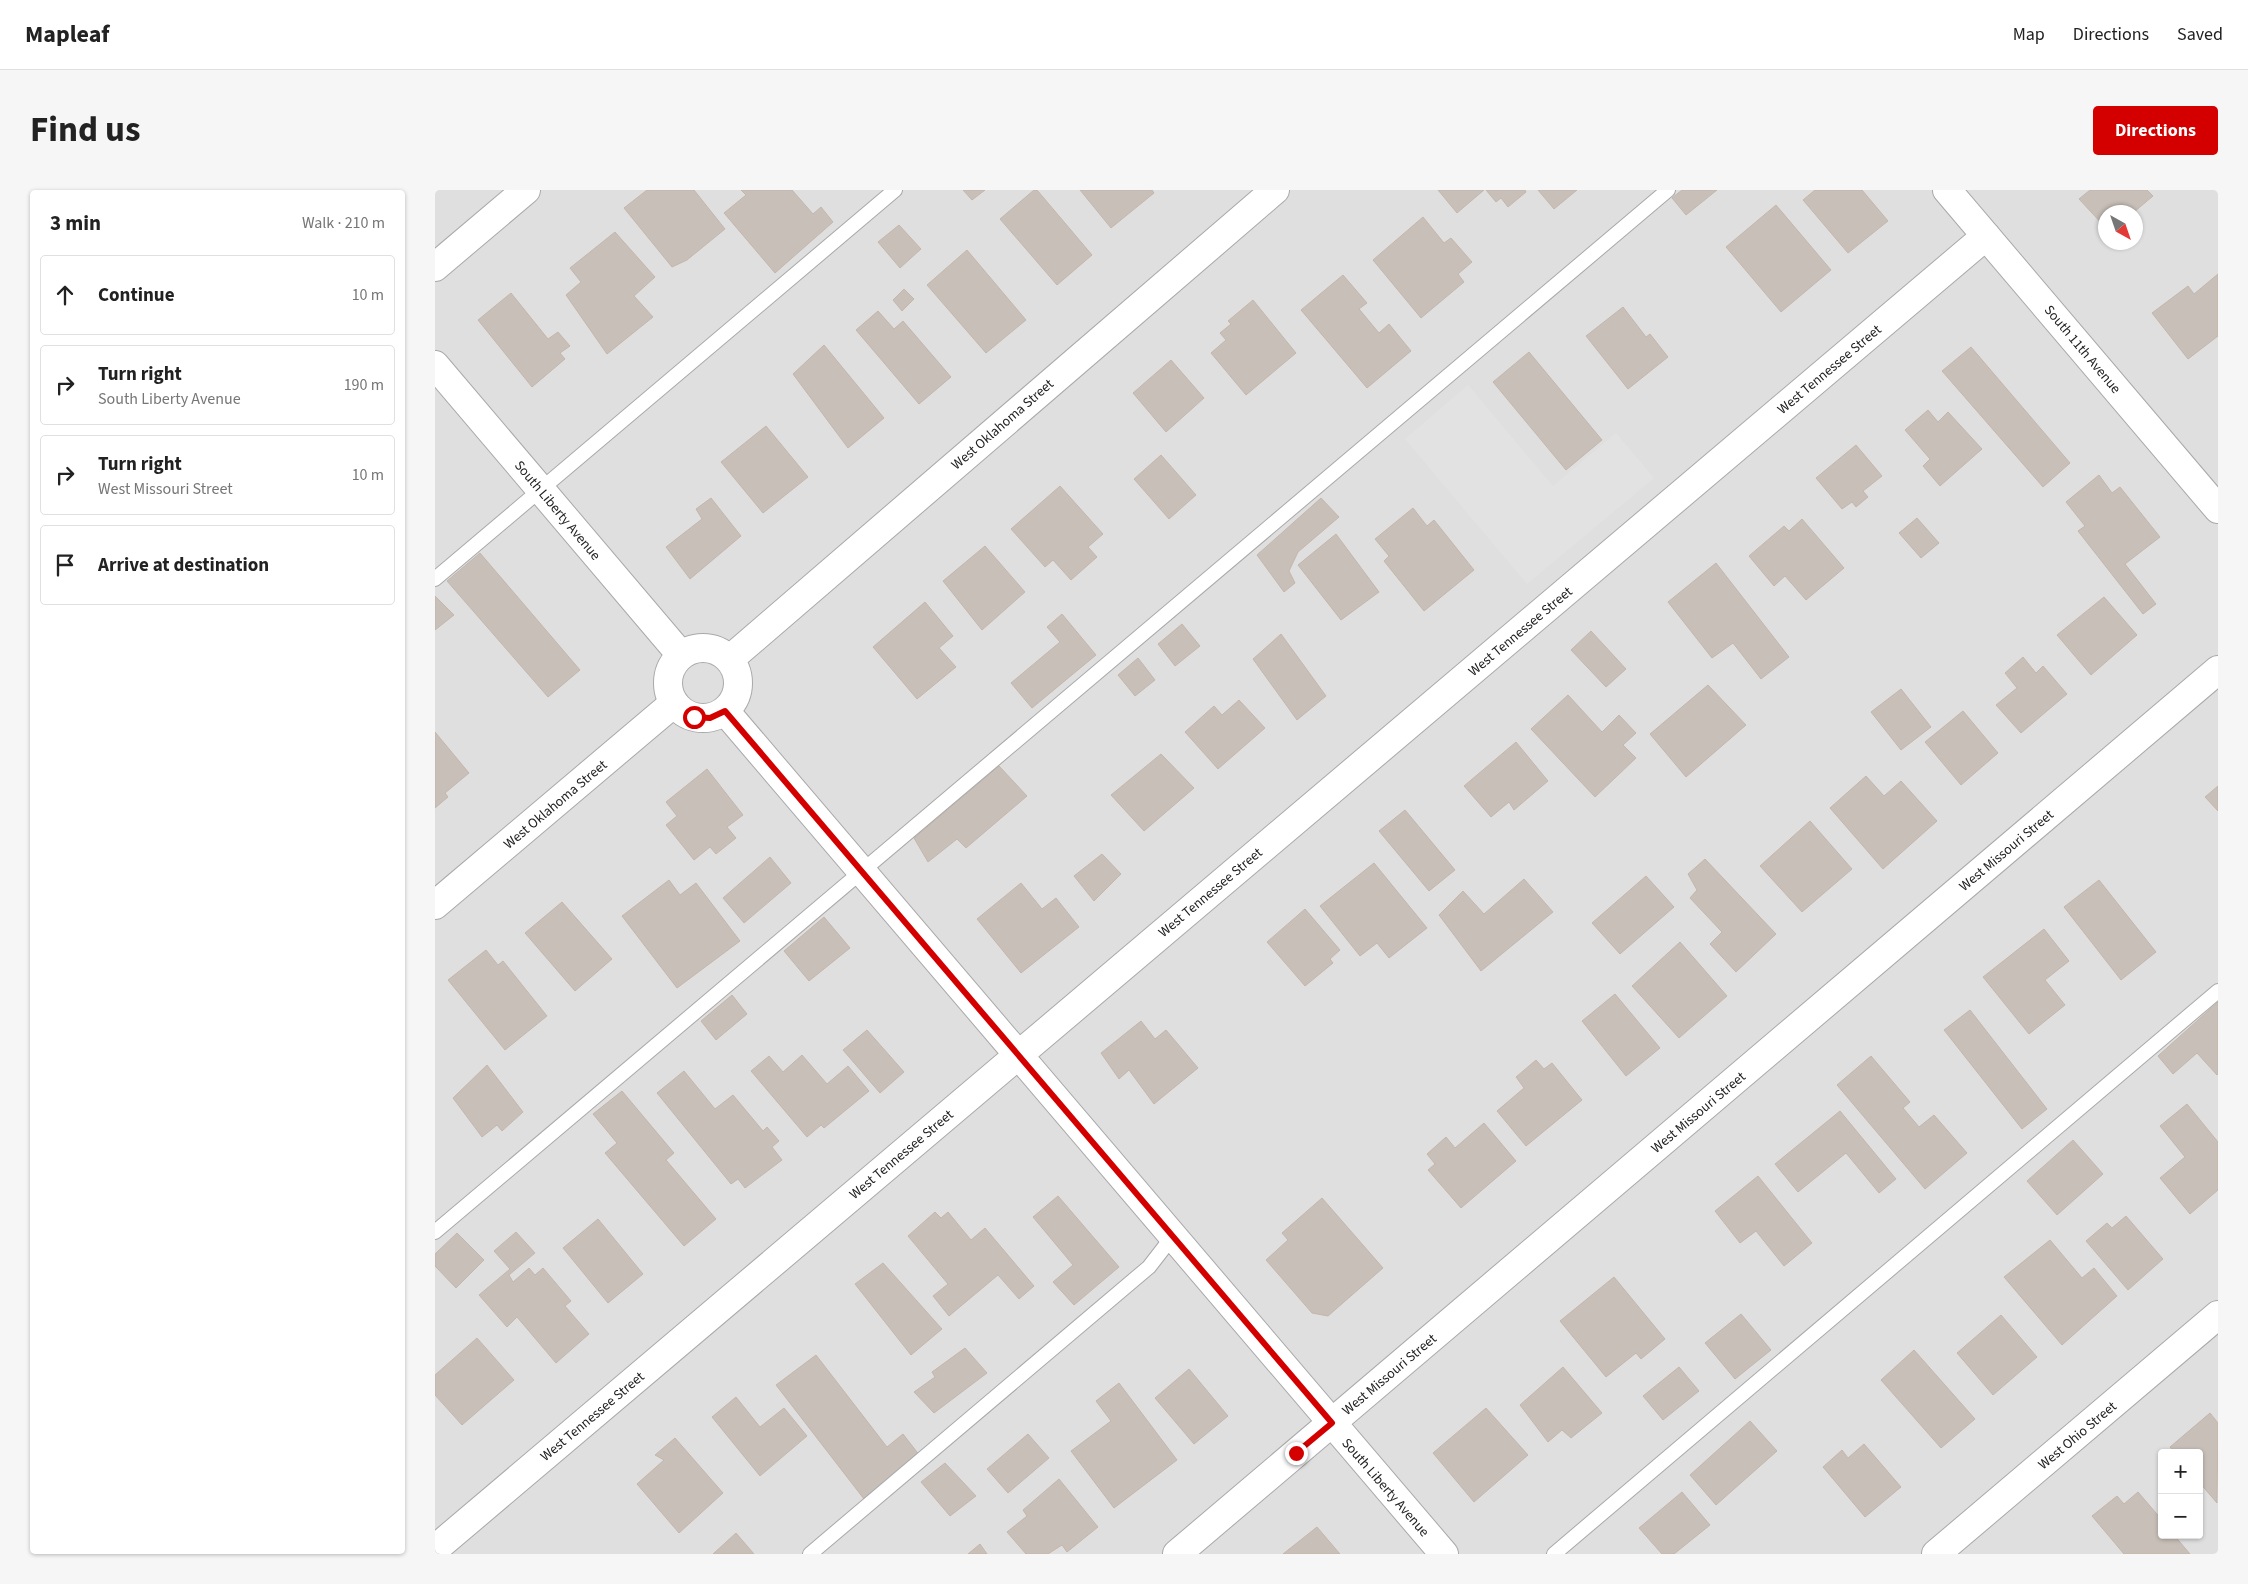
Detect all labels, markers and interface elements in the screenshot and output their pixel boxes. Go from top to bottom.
text: Mapleaf [25,17,110,52]
text: Map [2013,22,2045,47]
text: Directions [2073,22,2149,47]
text: Saved [2177,22,2223,47]
text: Find us [30,105,140,155]
button: Directions [2093,106,2218,155]
north arrow [2098,205,2143,250]
text: 3 min [50,208,101,238]
text: Walk · 210 m [302,212,385,234]
icon: ahead [51,281,79,309]
text: Continue [98,282,175,309]
text: 10 m [352,284,384,306]
street label: South 11th Avenue [2039,301,2125,398]
street label: West Tennessee Street [1773,320,1886,419]
text: Turn right [98,361,182,388]
icon: right [51,371,79,399]
text: 190 m [344,374,384,396]
street label: West Oklahoma Street [947,375,1058,475]
text: South Liberty Avenue [98,388,241,410]
text: Turn right [98,451,182,478]
street label: South Liberty Avenue [509,456,605,565]
icon: right [51,461,79,489]
text: 10 m [352,464,384,486]
text: West Missouri Street [98,478,233,500]
icon: arrive [51,551,79,579]
text: Arrive at destination [98,552,269,579]
street label: West Tennessee Street [1464,582,1577,681]
route start [683,706,706,729]
street label: West Oklahoma Street [500,755,612,854]
street label: West Missouri Street [1955,805,2058,896]
street label: West Tennessee Street [1154,843,1267,942]
street label: West Missouri Street [1647,1067,1750,1158]
street label: West Tennessee Street [845,1105,958,1204]
street label: West Missouri Street [1338,1329,1441,1420]
street label: West Tennessee Street [536,1367,649,1466]
street label: West Ohio Street [2034,1397,2121,1475]
street label: South Liberty Avenue [1337,1434,1434,1541]
route end [1285,1442,1308,1465]
map controls [2158,1449,2203,1539]
button: + [2158,1449,2203,1494]
button: − [2158,1494,2203,1539]

